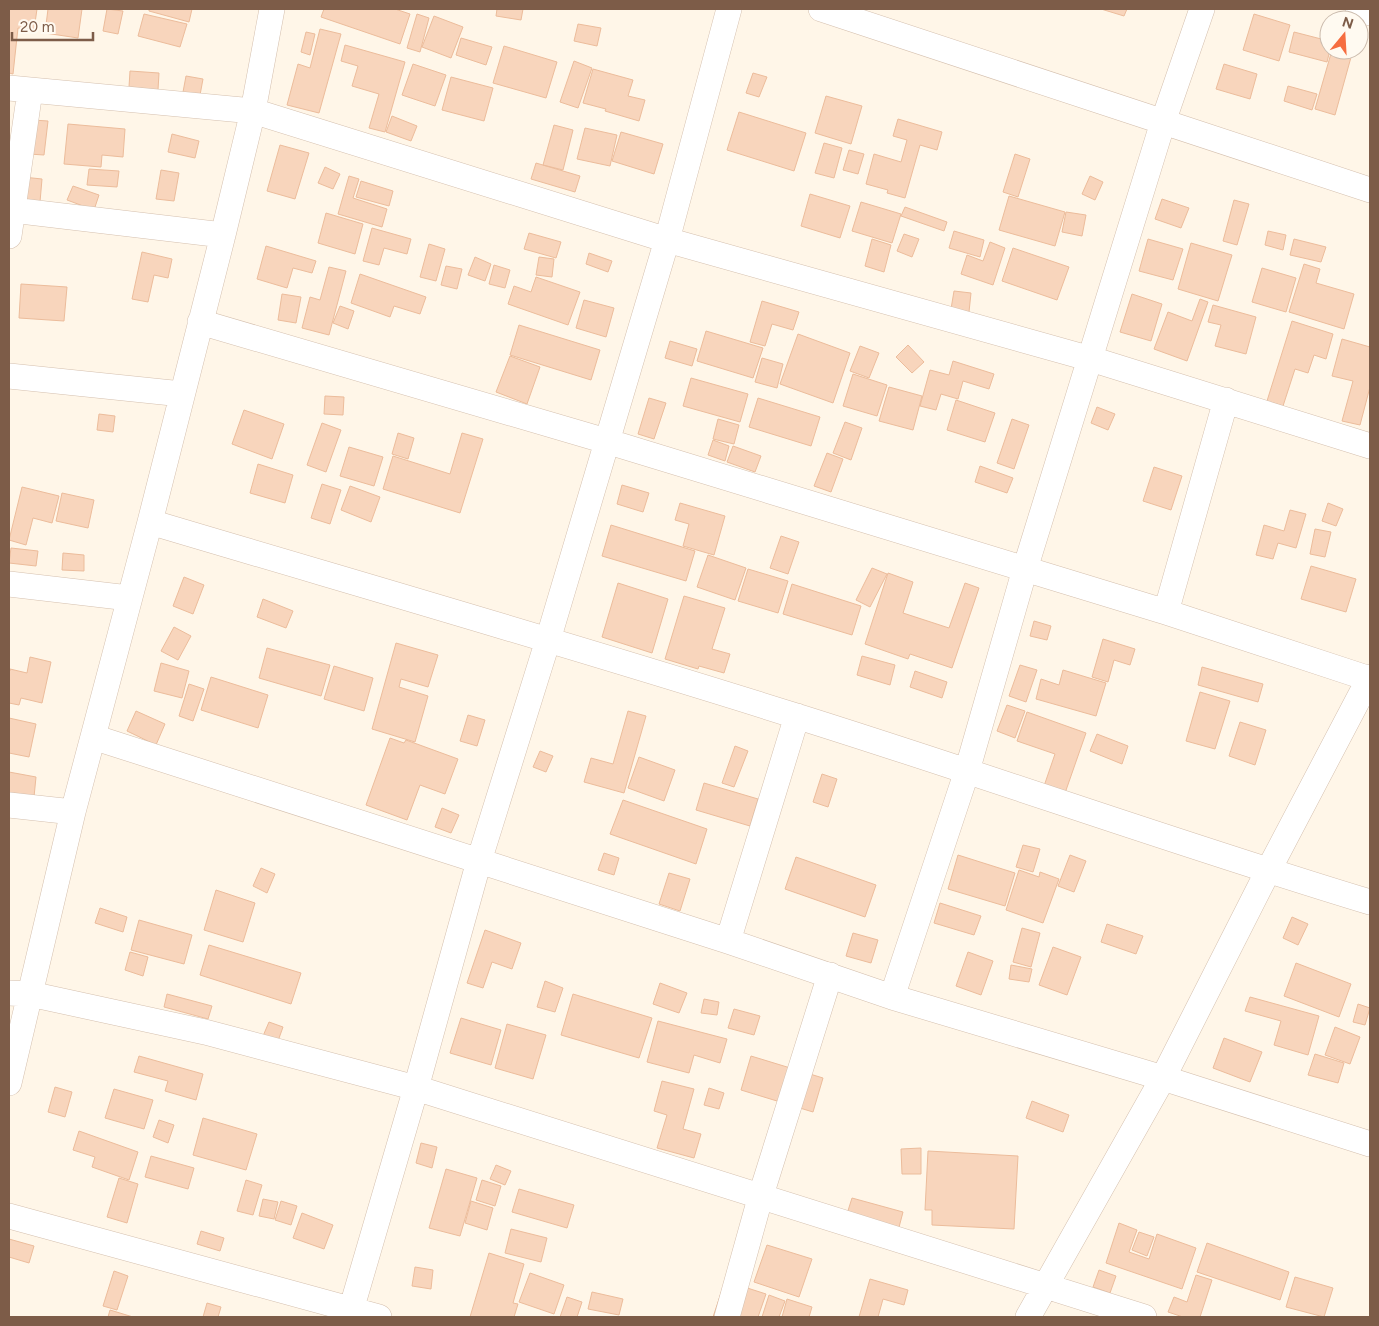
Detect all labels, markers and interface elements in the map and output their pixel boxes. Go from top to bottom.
scale bar [12,10,94,42]
north arrow [1319,10,1369,60]
text: N [1340,13,1356,33]
text: 20 m [20,18,54,36]

